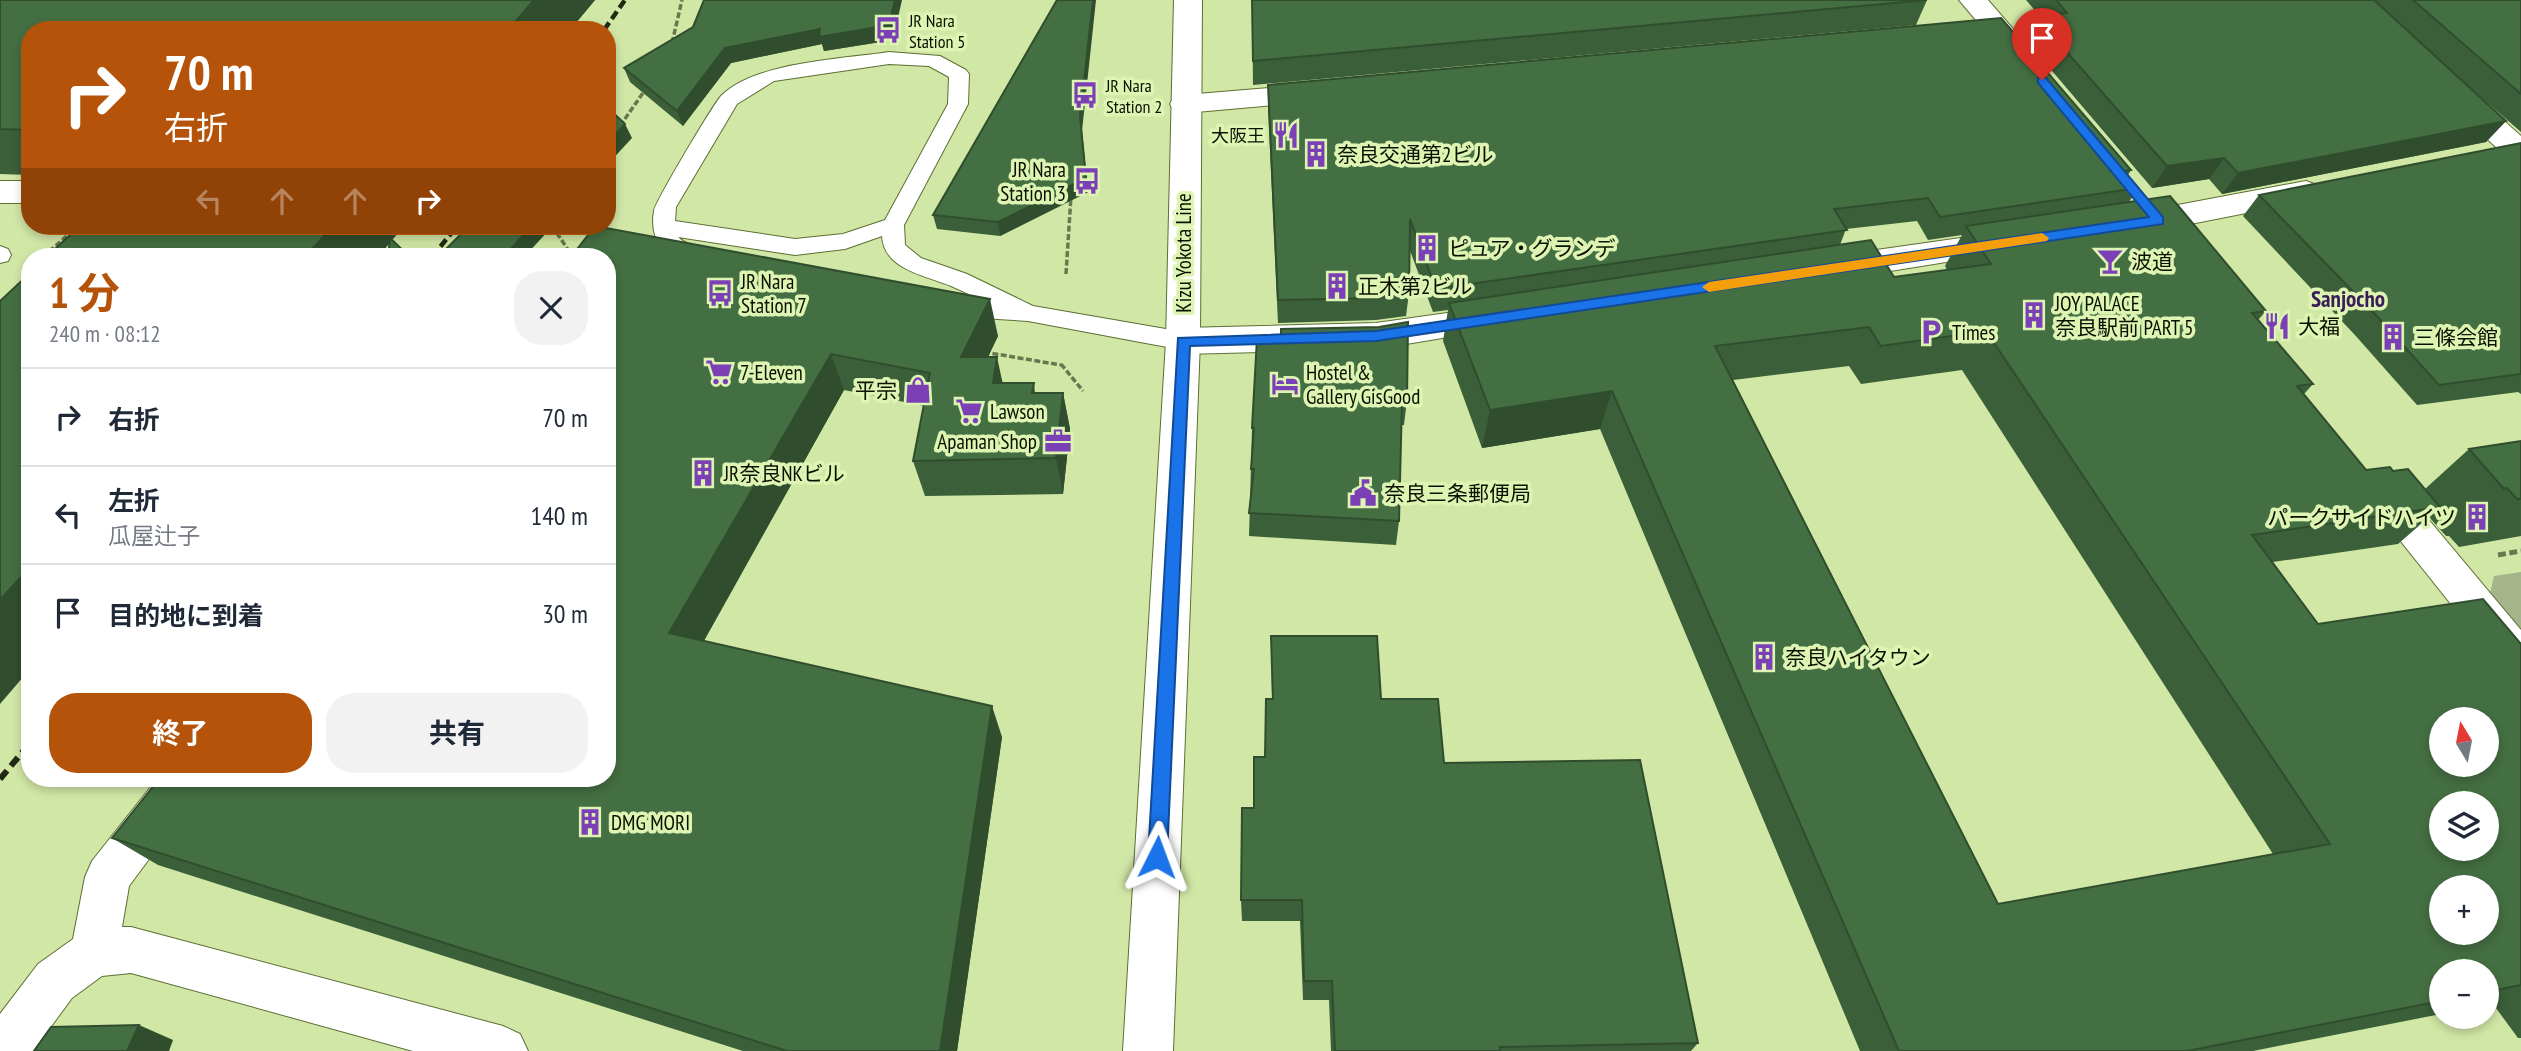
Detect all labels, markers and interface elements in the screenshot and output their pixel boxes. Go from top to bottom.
pin [2012,8,2072,80]
place label: JR Nara Station 5 [908,9,965,53]
bus stop icon: JR Nara Station 5 [873,15,903,45]
icon: arrive [2023,19,2061,57]
text: 70 m [164,40,253,104]
icon: right [49,49,140,140]
place label: JR Nara Station 2 [1105,74,1162,118]
bus stop icon: JR Nara Station 2 [1070,80,1100,110]
text: 右折 [164,106,228,148]
restaurant icon: 大阪王 [1271,120,1301,150]
place label: 大阪王 [1211,124,1265,147]
building icon: 奈良交通第2ビル [1301,139,1331,169]
place label: 奈良交通第2ビル [1337,141,1493,168]
place label: JR Nara Station 3 [1000,156,1066,207]
bus stop icon: JR Nara Station 3 [1072,166,1102,196]
icon: left [190,182,228,220]
icon: ahead [263,182,301,220]
icon: ahead [336,182,374,220]
icon: right [409,182,447,220]
street label: Kizu Yokota Line [1170,193,1197,313]
building icon: ピュア・グランデ [1412,233,1442,263]
place label: ピュア・グランデ [1448,235,1616,262]
bar icon: 波道 [2095,246,2125,276]
place label: 波道 [2131,248,2173,275]
text: 1 分 [49,265,120,320]
place label: JR Nara Station 7 [740,268,807,319]
button: close [514,271,588,345]
building icon: 正木第2ビル [1322,271,1352,301]
place label: 正木第2ビル [1358,273,1472,300]
bus stop icon: JR Nara Station 7 [705,278,735,308]
district label: Sanjocho [2311,284,2385,313]
place label: JOY PALACE 奈良駅前 PART 5 [2054,290,2193,341]
building icon: JOY PALACE 奈良駅前 PART 5 [2019,300,2049,330]
restaurant icon: 大福 [2262,311,2292,341]
place label: 大福 [2298,313,2340,340]
parking icon: Times [1916,317,1946,347]
text: 240 m · 08:12 [49,319,161,348]
place label: Times [1952,319,1995,346]
building icon: 三條会館 [2378,322,2408,352]
place label: 三條会館 [2414,324,2498,351]
supermarket icon: 7-Eleven [704,357,734,387]
place label: 7-Eleven [740,359,803,386]
place label: Hostel & Gallery GisGood [1306,359,1420,410]
hotel icon: Hostel & Gallery GisGood [1270,369,1300,399]
shop icon: 平宗 [903,375,933,405]
place label: 平宗 [855,377,897,404]
supermarket icon: Lawson [954,396,984,426]
icon: right [49,398,87,436]
place label: Lawson [990,398,1045,425]
text: 70 m [542,401,588,434]
text: 右折 [108,403,160,436]
office icon: Apaman Shop [1043,426,1073,456]
place label: Apaman Shop [937,428,1037,455]
building icon: JR奈良NKビル [688,458,718,488]
place label: JR奈良NKビル [723,460,845,487]
public building icon: 奈良三条郵便局 [1348,478,1378,508]
place label: 奈良三条郵便局 [1384,480,1531,507]
text: 左折 [108,484,160,517]
icon: left [49,496,87,534]
text: 140 m [530,499,588,532]
building icon: パークサイドハイツ [2462,502,2492,532]
place label: パークサイドハイツ [2267,504,2456,531]
text: 瓜屋辻子 [108,521,200,550]
icon: arrive [49,594,87,632]
text: 30 m [542,597,588,630]
text: 目的地に到着 [108,599,264,632]
building icon: 奈良ハイタウン [1749,642,1779,672]
place label: 奈良ハイタウン [1785,644,1931,671]
button: 終了 [49,693,312,773]
button: 共有 [326,693,588,773]
north arrow [2429,707,2499,777]
map controls [2429,707,2499,1029]
button: layers [2429,791,2499,861]
building icon: DMG MORI [575,807,605,837]
place label: DMG MORI [611,809,690,836]
position arrow [1120,820,1194,894]
button: + [2429,875,2499,945]
button: − [2429,959,2499,1029]

